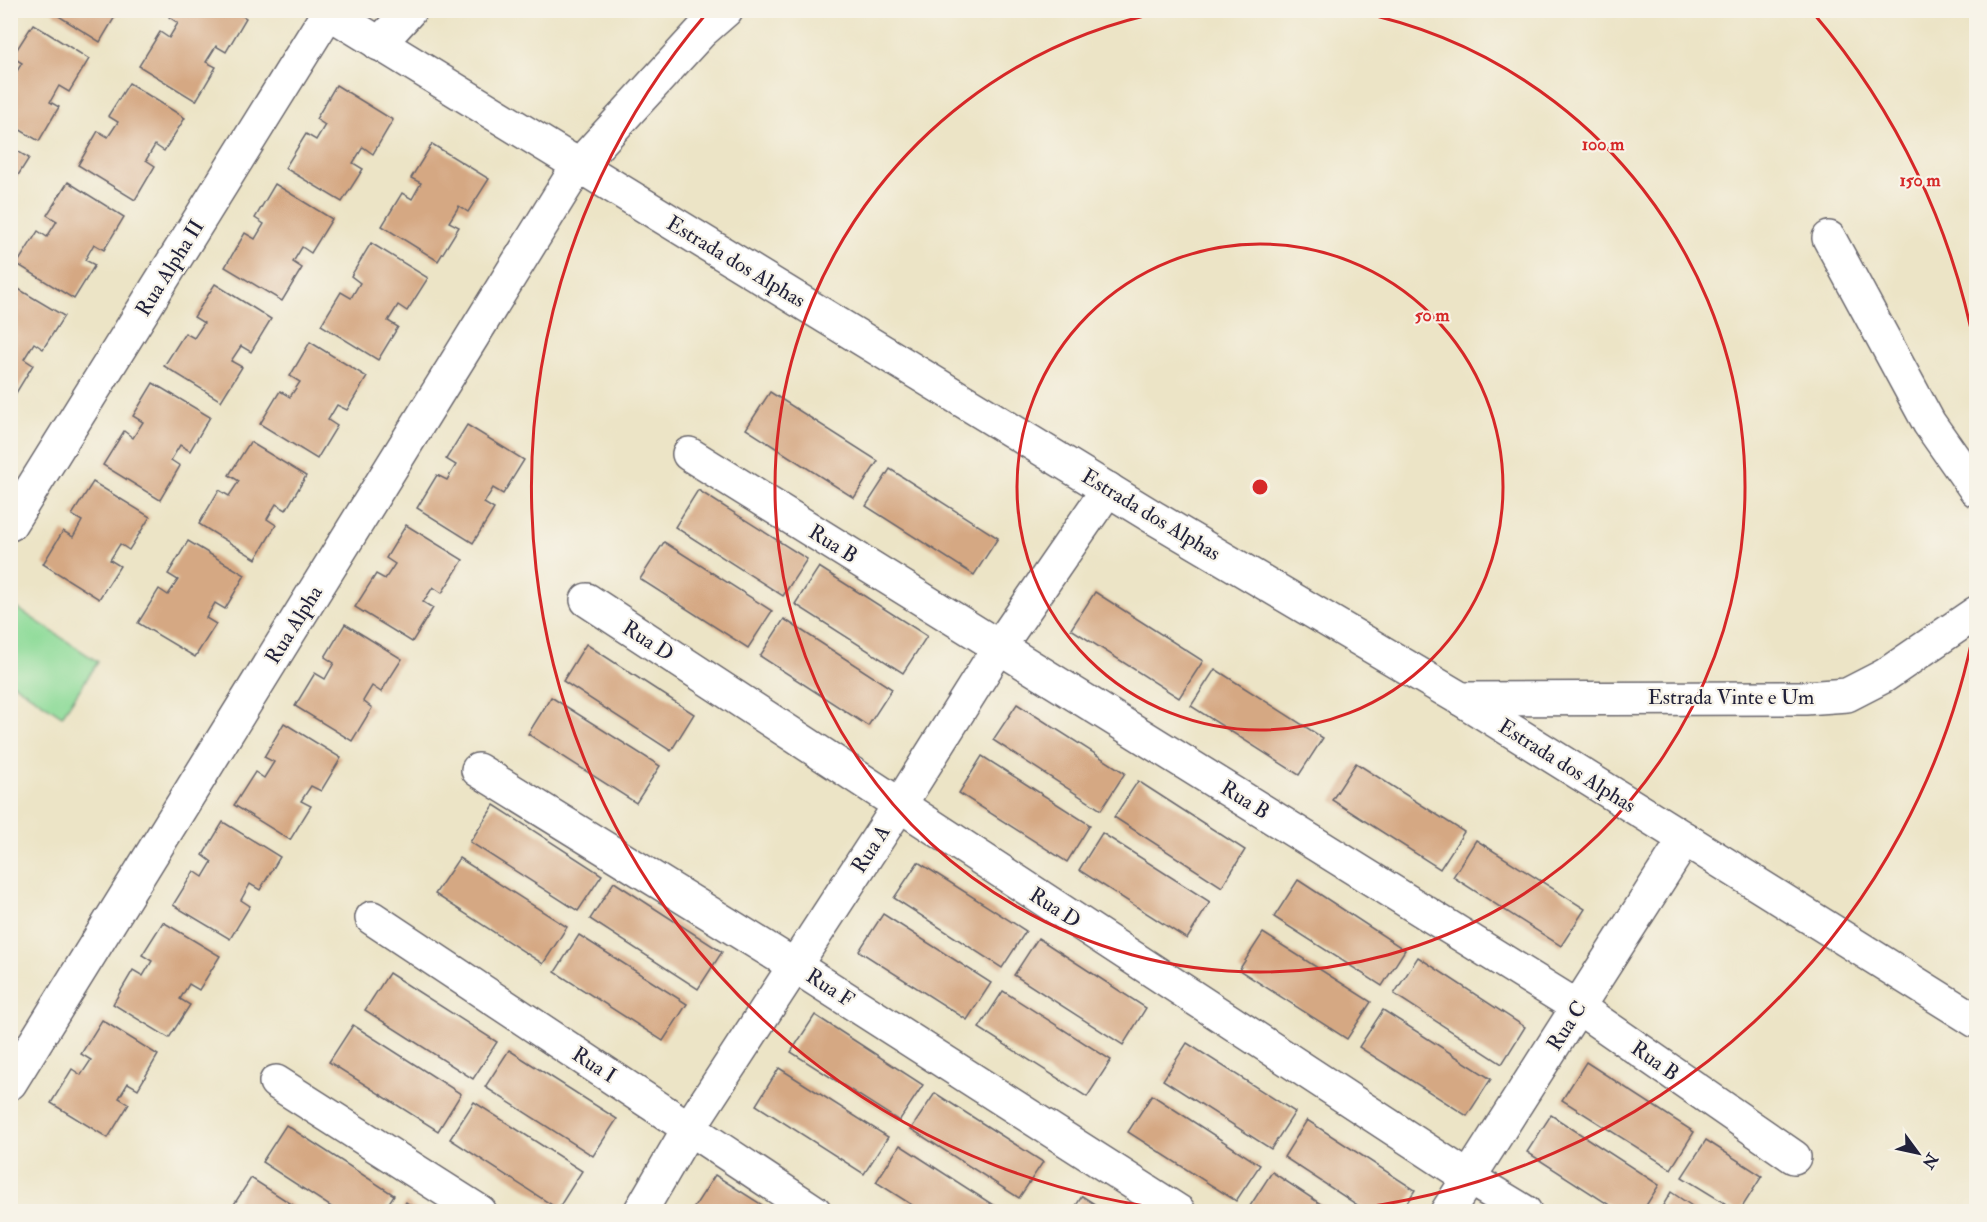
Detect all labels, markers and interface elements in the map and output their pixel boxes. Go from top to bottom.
text: 100 m [1582,133,1625,156]
text: 150 m [1899,169,1942,192]
street label: Estrada dos Alphas [662,210,810,314]
street label: Rua Alpha II [130,215,210,321]
text: 50 m [1415,304,1450,327]
street label: Estrada dos Alphas [1077,463,1225,567]
centre of rings [1250,477,1270,497]
street label: Rua B [804,519,862,569]
street label: Rua Alpha [259,580,329,669]
street label: Rua D [617,614,679,668]
street label: Estrada Vinte e Um [1648,684,1814,711]
street label: Estrada dos Alphas [1493,713,1641,819]
street label: Rua B [1216,775,1274,825]
street label: Rua A [845,820,897,878]
street label: Rua D [1024,881,1086,935]
street label: Rua F [801,963,859,1013]
street label: Rua C [1541,996,1593,1056]
street label: Rua B [1626,1035,1684,1087]
street label: Rua I [567,1041,621,1089]
north arrow [1888,1123,1948,1183]
text: N [1917,1148,1943,1173]

